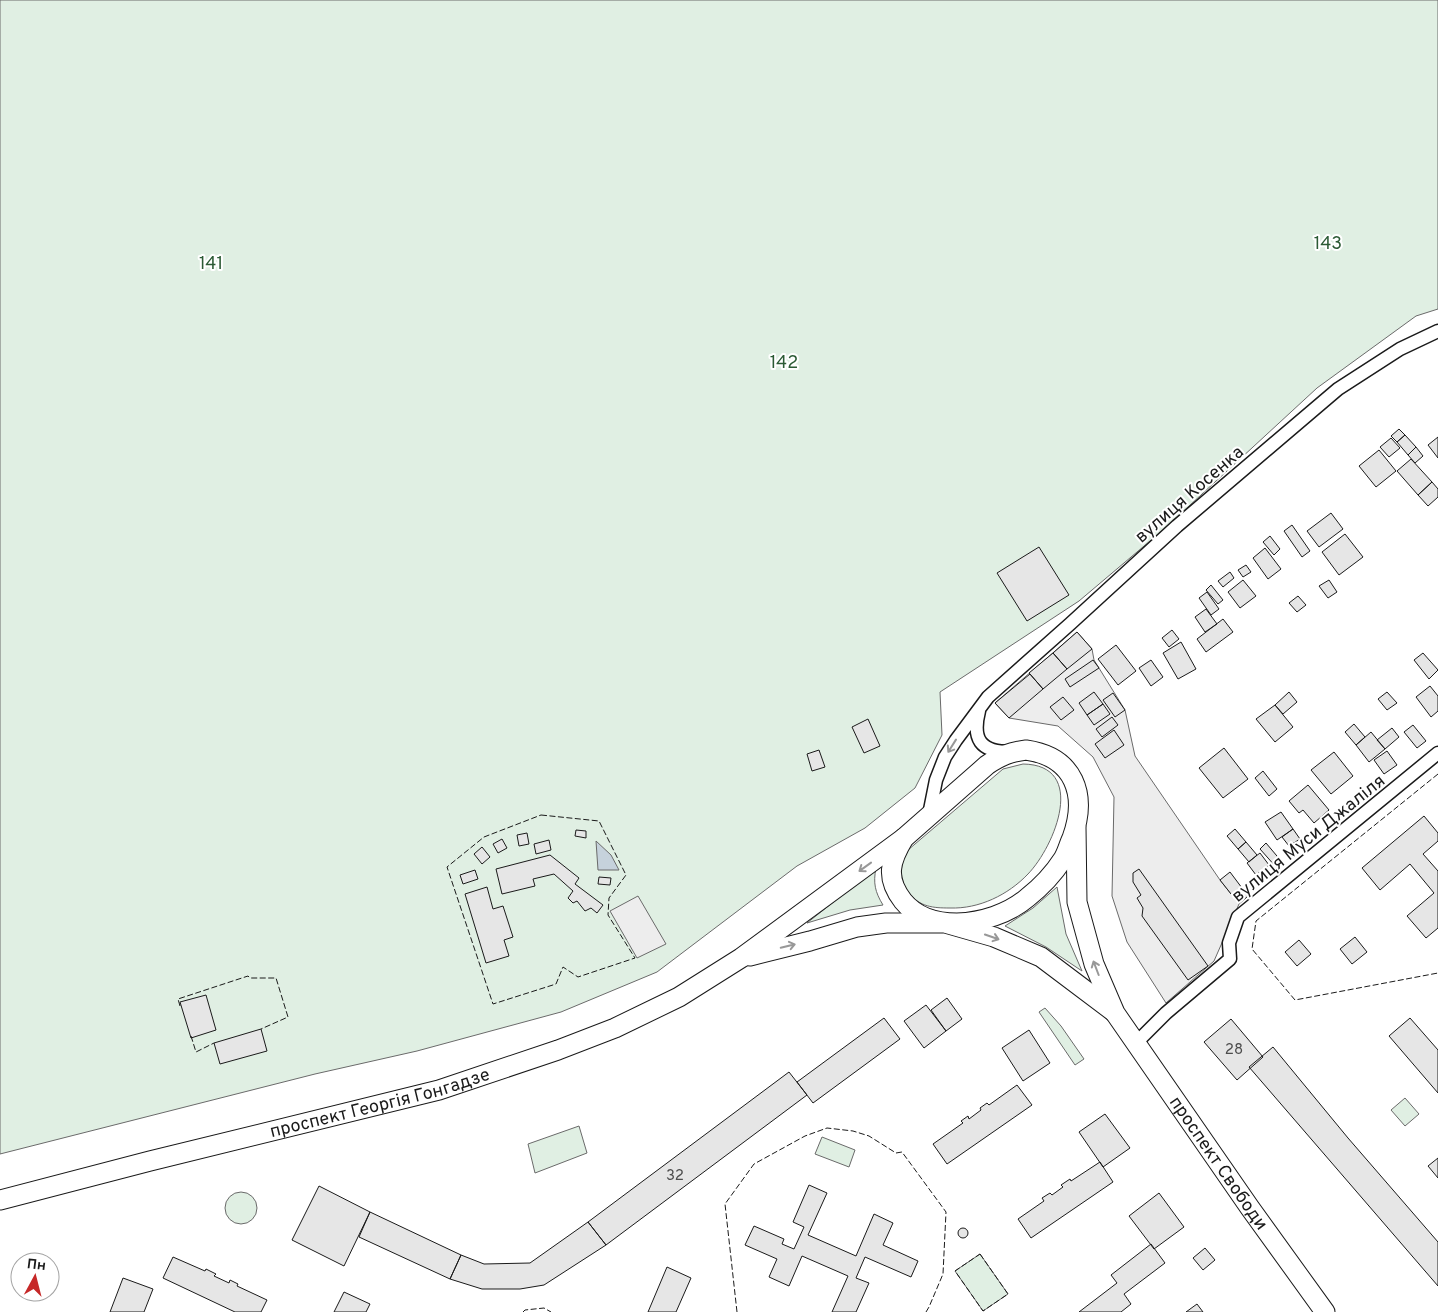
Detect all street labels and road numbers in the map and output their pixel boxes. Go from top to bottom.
street label: вулиця Косенка [1131,441,1249,549]
street label: вулиця Муси Джаліля [1227,770,1390,908]
street label: проспект Георгія Гонгадзе [268,1064,493,1144]
street label: проспект Свободи [1163,1092,1272,1235]

